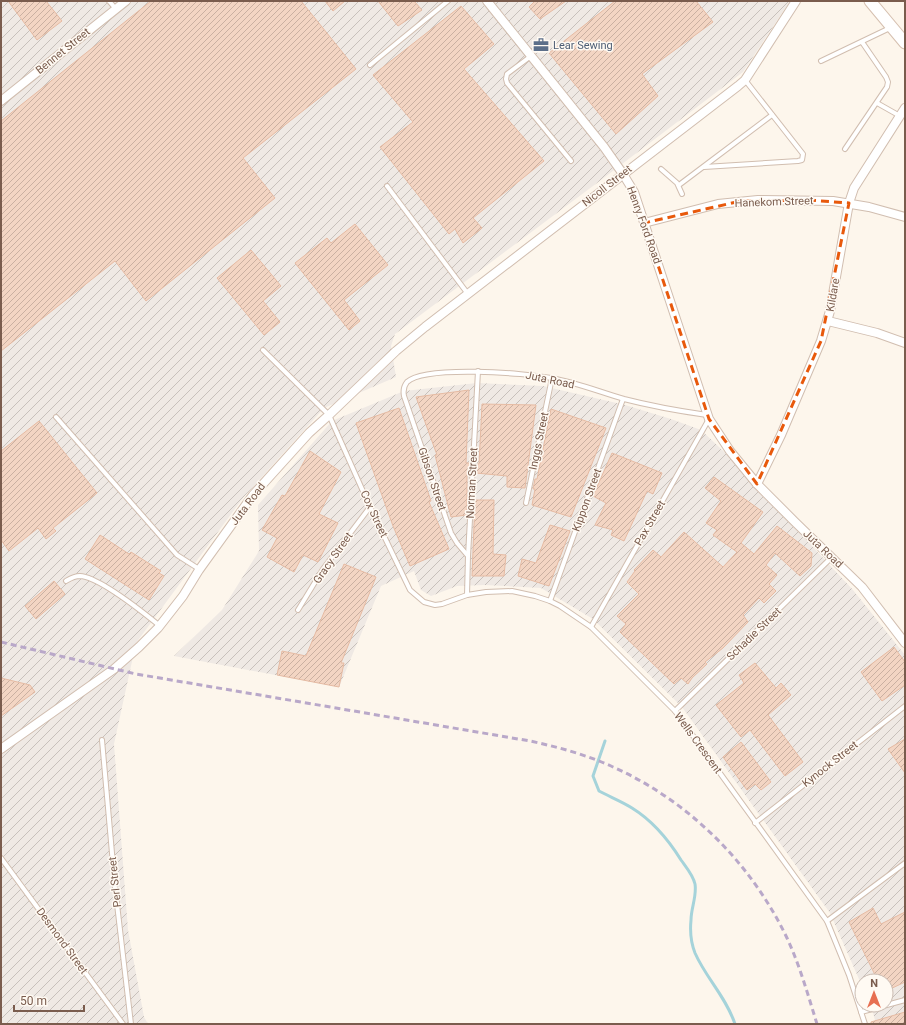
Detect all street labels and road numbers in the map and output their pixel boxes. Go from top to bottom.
street label: Bennet Street [33,25,93,77]
street label: Nicoll Street [579,162,635,209]
street label: Henry Ford Road [624,184,664,266]
street label: Hanekom Street [734,194,814,210]
street label: Kildare [824,277,842,313]
street label: Juta Road [524,368,576,392]
street label: Inggs Street [527,410,552,471]
street label: Gibson Street [415,446,449,513]
street label: Norman Street [464,447,480,519]
street label: Kippon Street [570,466,605,533]
street label: Juta Road [228,480,268,528]
street label: Cox Street [357,488,391,540]
street label: Pax Street [632,498,668,548]
street label: Juta Road [800,527,846,571]
street label: Gracy Street [311,529,356,586]
street label: Schadie Street [724,604,784,663]
street label: Wells Crescent [671,710,725,777]
street label: Kynock Street [799,738,861,790]
street label: Perl Street [106,856,124,908]
street label: Desmond Street [34,905,91,977]

